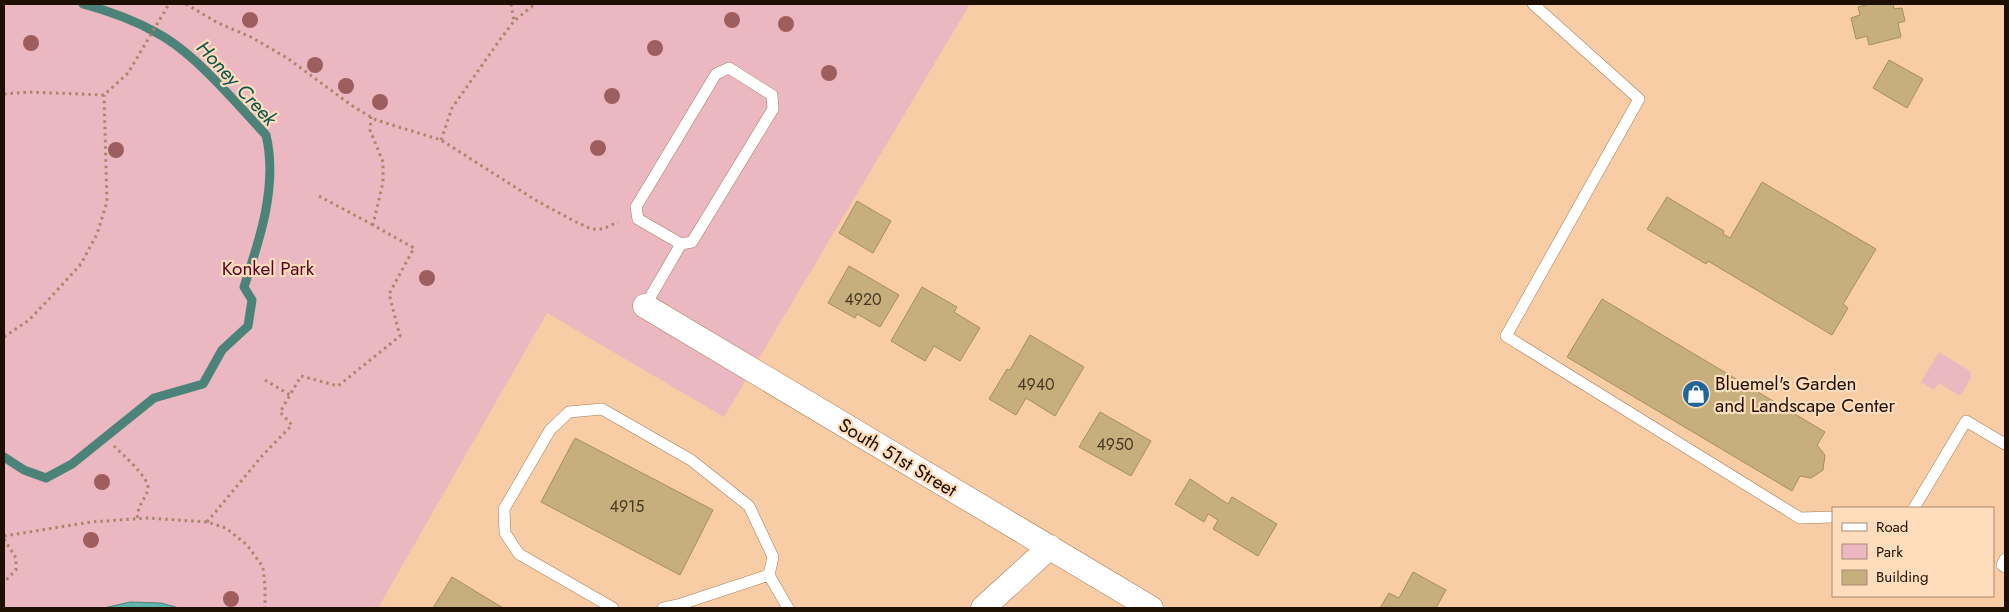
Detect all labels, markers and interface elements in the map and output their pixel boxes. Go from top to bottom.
water label: Honey Creek [190,34,285,133]
park label: Konkel Park [222,255,315,282]
house number: 4920 [844,288,882,311]
place label: Bluemel's Garden and Landscape Center [1715,370,1895,419]
house number: 4940 [1017,373,1055,396]
shop icon: Bluemel's Garden and Landscape Center [1681,379,1711,409]
street label: South 51st Street [834,411,962,504]
house number: 4950 [1096,433,1134,456]
house number: 4915 [610,495,644,518]
legend [1832,507,1994,597]
text: Road [1876,516,1908,538]
text: Park [1876,541,1903,563]
text: Building [1876,566,1928,588]

